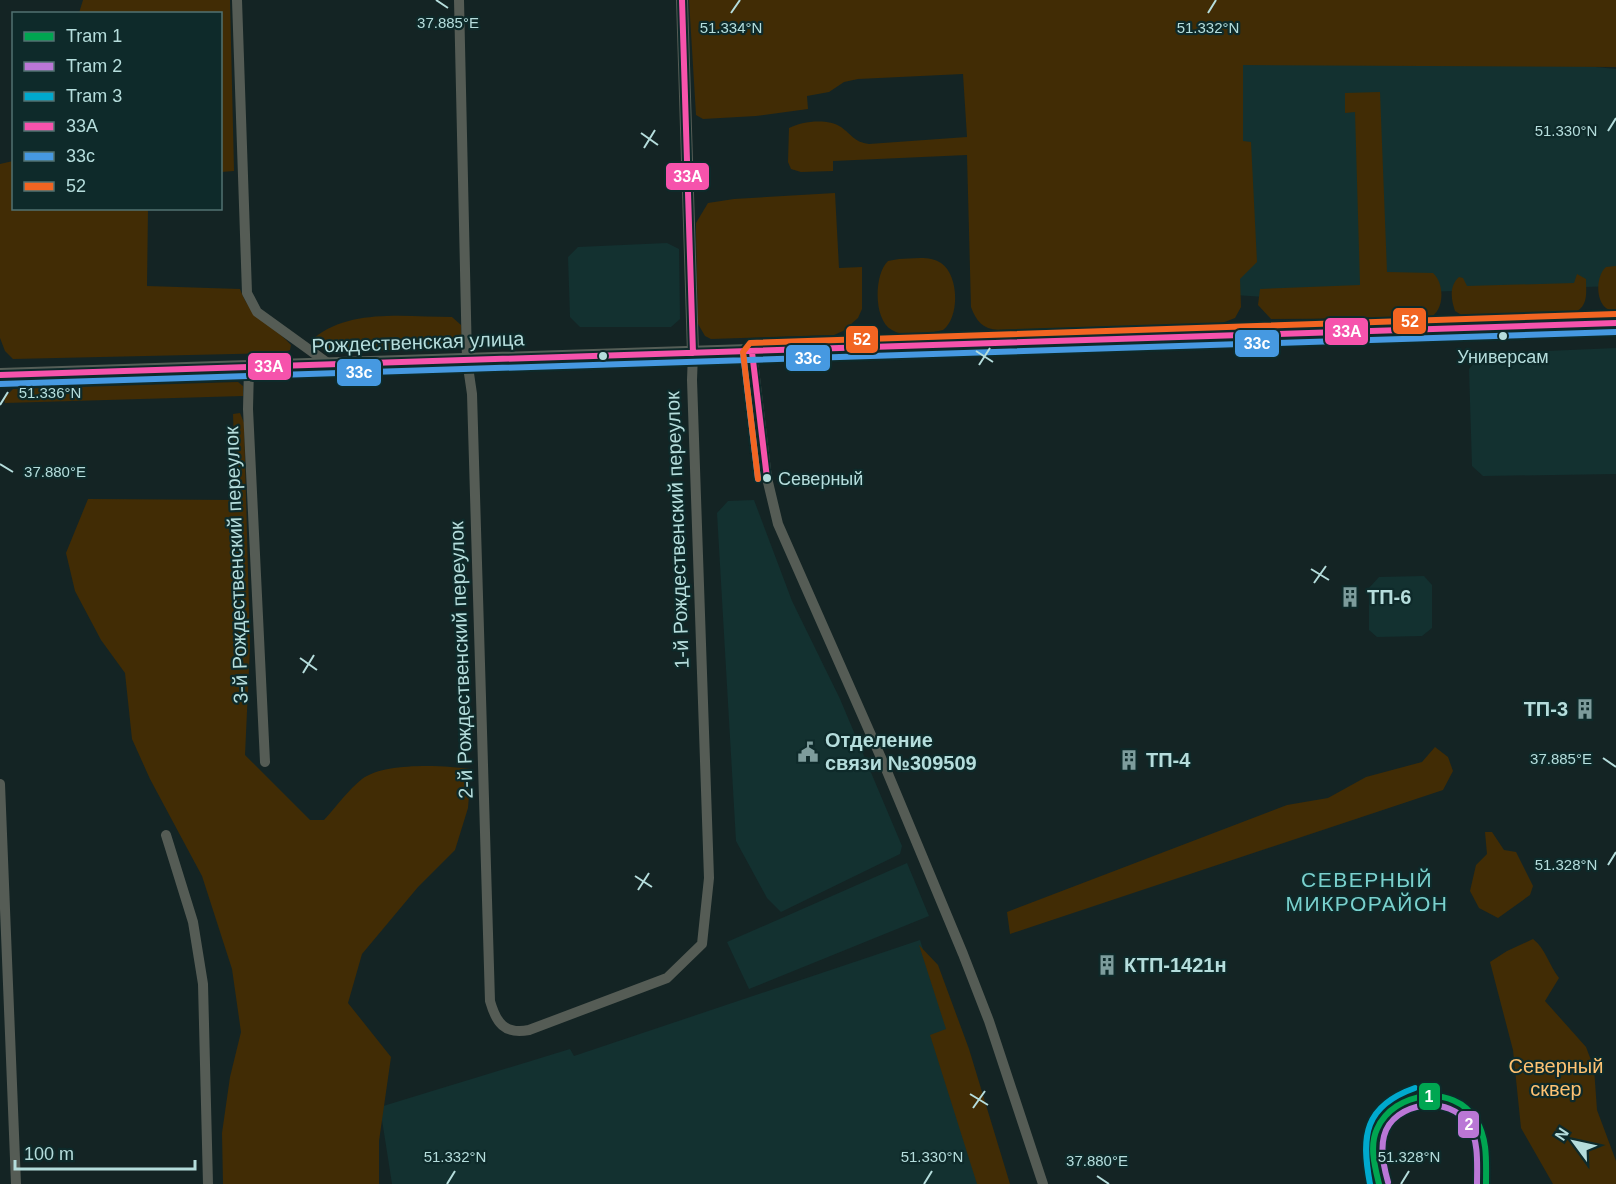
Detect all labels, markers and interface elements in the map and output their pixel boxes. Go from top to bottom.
legend [12,12,222,210]
text: 37.885°E [417,14,479,31]
text: 51.334°N [700,19,762,36]
text: 51.332°N [1177,19,1239,36]
text: Tram 1 [66,26,122,46]
text: Tram 2 [66,56,122,76]
text: Tram 3 [66,86,122,106]
text: 33А [66,116,98,136]
text: 51.330°N [1535,122,1597,139]
text: 33с [66,146,95,166]
line badge: 33А [665,162,710,191]
text: 33А [673,168,703,185]
text: 52 [66,176,86,196]
line badge: 52 [1392,307,1427,335]
text: 52 [1401,313,1419,330]
line badge: 33А [1324,317,1369,346]
text: 33А [1332,323,1362,340]
line badge: 52 [845,325,879,354]
street label: Рождественская улица [311,327,526,357]
line badge: 33с [1234,329,1280,358]
marker: Универсам [1497,330,1509,342]
text: 52 [853,331,871,348]
text: 33с [1244,335,1270,352]
line badge: 33с [785,344,831,372]
place label: Универсам [1457,347,1549,367]
unlabelled marker [597,350,609,362]
text: 33с [795,350,821,367]
line badge: 33А [247,352,292,381]
text: 33А [254,358,284,375]
line badge: 33с [336,358,382,387]
text: 33с [346,364,372,381]
text: 51.336°N [19,384,81,401]
street label: 1-й Рождественский переулок [661,391,693,669]
street label: 3-й Рождественский переулок [220,426,252,704]
text: 37.880°E [24,463,86,480]
place label: Северный [778,469,863,489]
marker: Северный [761,472,773,484]
street label: 2-й Рождественский переулок [445,521,477,799]
building icon: ТП-6 [1338,585,1362,609]
place label: ТП-6 [1367,586,1411,608]
building icon: ТП-3 [1573,697,1597,721]
place label: ТП-3 [1524,698,1568,720]
place label: Отделение связи №309509 [825,729,977,774]
public building icon: Отделение связи №309509 [796,740,820,764]
building icon: ТП-4 [1117,748,1141,772]
place label: ТП-4 [1146,749,1191,771]
text: 37.885°E [1530,750,1592,767]
text: 51.328°N [1535,856,1597,873]
district label: СЕВЕРНЫЙ МИКРОРАЙОН [1286,868,1448,915]
building icon: КТП-1421н [1095,953,1119,977]
place label: КТП-1421н [1124,954,1227,976]
park label: Северный сквер [1509,1055,1603,1100]
line badge: 1 [1418,1082,1441,1111]
text: 1 [1425,1088,1434,1105]
line badge: 2 [1457,1110,1480,1139]
north arrow [1544,1112,1604,1172]
text: 2 [1465,1116,1474,1133]
text: N [1552,1125,1572,1144]
scale bar [15,1133,195,1171]
text: 100 m [24,1144,74,1164]
text: 51.332°N [424,1148,486,1165]
text: 51.330°N [901,1148,963,1165]
text: 51.328°N [1378,1148,1440,1165]
text: 37.880°E [1066,1152,1128,1169]

